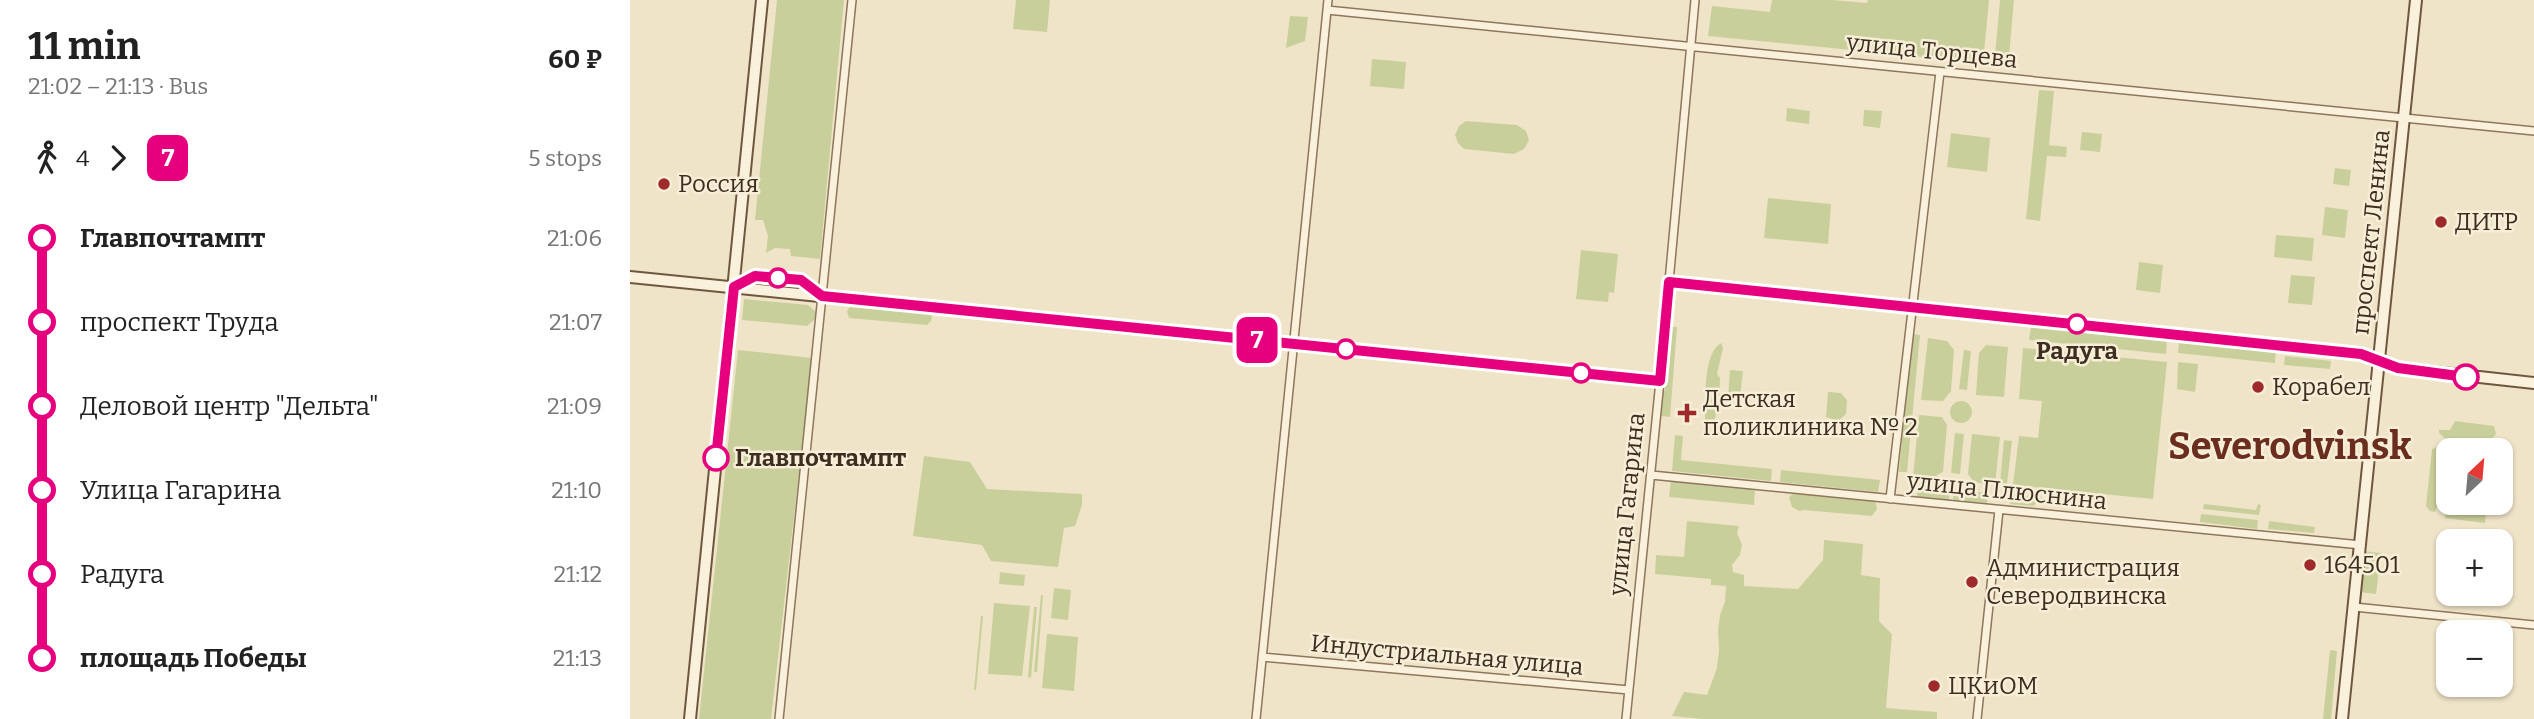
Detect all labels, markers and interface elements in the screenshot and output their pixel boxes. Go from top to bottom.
text: 11 min [28,23,140,69]
street label: улица Торцева [1844,28,2019,74]
text: 60 ₽ [548,44,602,75]
text: 21:02 – 21:13 · Bus [28,72,208,100]
street label: проспект Ленина [2346,128,2396,336]
icon: walk [28,139,66,177]
icon: forward [99,139,137,177]
text: 4 [76,144,89,172]
text: 7 [161,144,174,172]
text: 5 stops [528,144,602,172]
place label: Россия [678,170,759,198]
marker: Россия [656,176,672,192]
place label: ДИТР [2455,208,2518,236]
marker: ДИТР [2433,214,2449,230]
text: Главпочтампт [80,223,265,254]
text: 21:06 [547,224,602,252]
unlabelled marker [768,268,788,288]
text: проспект Труда [80,307,279,338]
text: 21:07 [549,308,602,336]
marker: Радуга [2067,314,2087,334]
line badge: 7 [1234,317,1280,363]
text: 7 [1251,326,1263,354]
place label: Радуга [2036,337,2118,365]
unlabelled marker [1336,339,1356,359]
unlabelled marker [1571,363,1591,383]
unlabelled marker [2453,364,2479,390]
place label: Корабел [2272,373,2370,401]
marker: Корабел [2250,379,2266,395]
place label: Детская поликлиника № 2 [1703,385,1918,441]
text: Деловой центр "Дельта" [80,391,379,422]
text: 21:09 [547,392,602,420]
marker: Детская поликлиника № 2 [1677,403,1697,423]
street label: улица Гагарина [1603,411,1651,598]
district label: Severodvinsk [2168,423,2412,469]
north arrow [2436,438,2513,514]
map controls [2436,438,2513,697]
place label: Главпочтампт [735,444,906,472]
marker: Главпочтампт [703,445,729,471]
street label: улица Плюснина [1905,466,2108,515]
text: Улица Гагарина [80,475,281,506]
text: 21:10 [551,476,602,504]
button: + [2436,529,2513,606]
place label: 164501 [2324,551,2400,579]
place label: Администрация Северодвинска [1986,554,2180,610]
marker: 164501 [2302,557,2318,573]
text: Радуга [80,559,164,590]
text: 21:12 [553,560,602,588]
marker: Администрация Северодвинска [1964,574,1980,590]
button: − [2436,620,2513,697]
street label: Индустриальная улица [1309,629,1585,681]
text: площадь Победы [80,643,307,674]
text: 21:13 [553,644,602,672]
place label: ЦКиОМ [1948,672,2038,700]
marker: ЦКиОМ [1926,678,1942,694]

